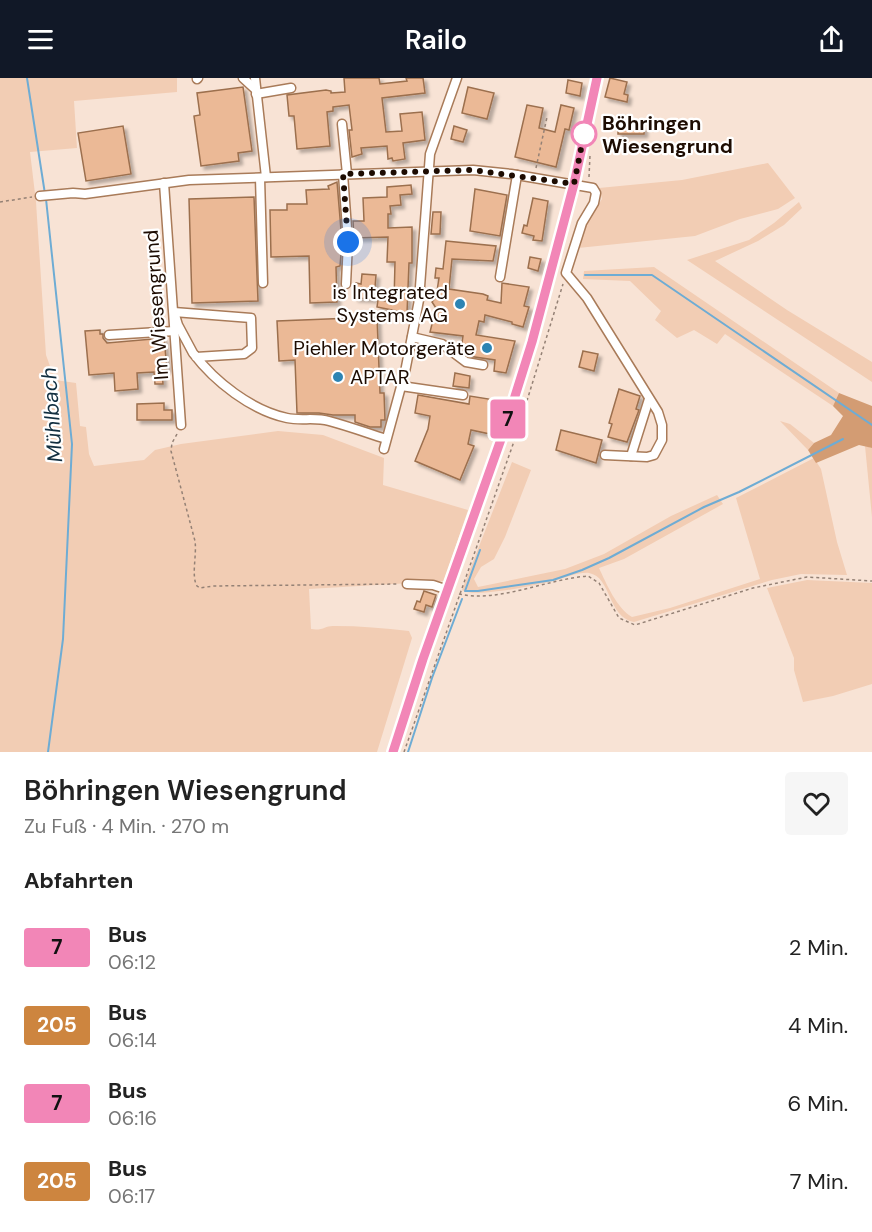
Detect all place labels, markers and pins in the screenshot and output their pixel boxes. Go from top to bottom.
place label: Böhringen Wiesengrund [602,110,733,159]
marker: Böhringen Wiesengrund [571,121,597,147]
place label: is Integrated Systems AG [332,279,448,328]
marker: is Integrated Systems AG [453,297,467,311]
place label: Piehler Motorgeräte [293,335,475,361]
marker: Piehler Motorgeräte [480,341,494,355]
place label: APTAR [350,364,410,390]
marker: APTAR [331,370,345,384]

